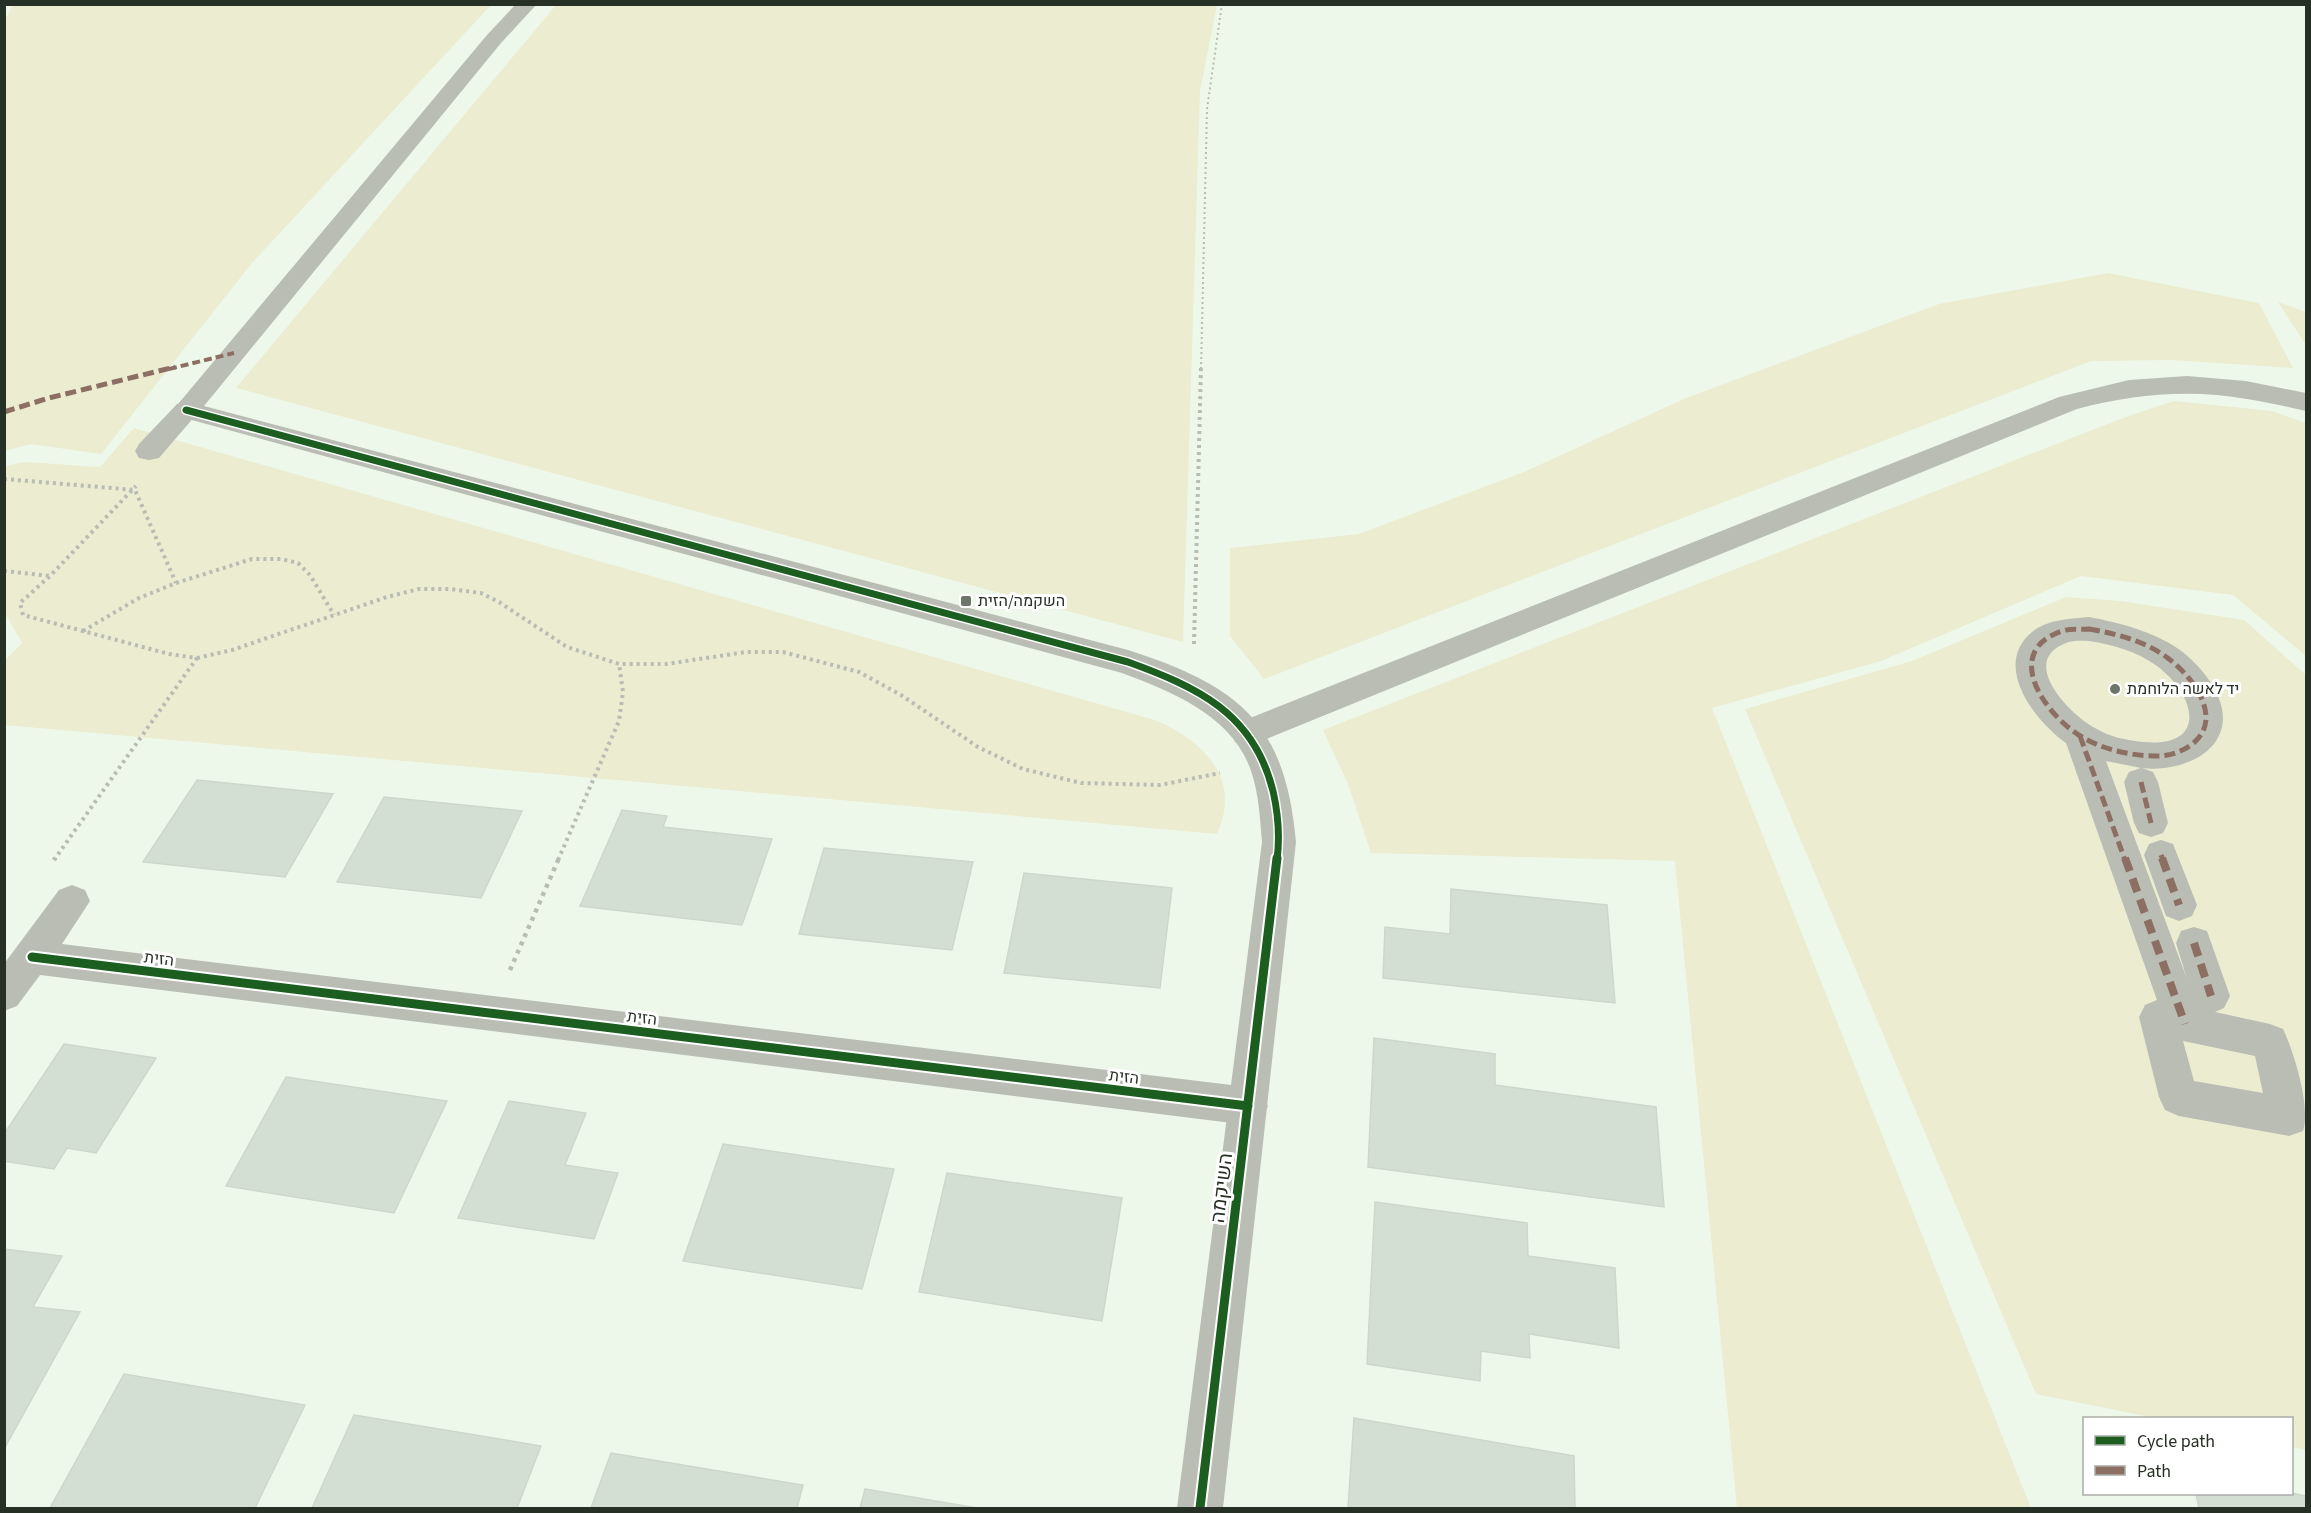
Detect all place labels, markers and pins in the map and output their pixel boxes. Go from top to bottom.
place label: השקמה/הזית [978,590,1065,612]
marker: השקמה/הזית [959,594,973,608]
place label: יד לאשה הלוחמת [2127,678,2239,700]
marker: יד לאשה הלוחמת [2108,682,2122,696]

